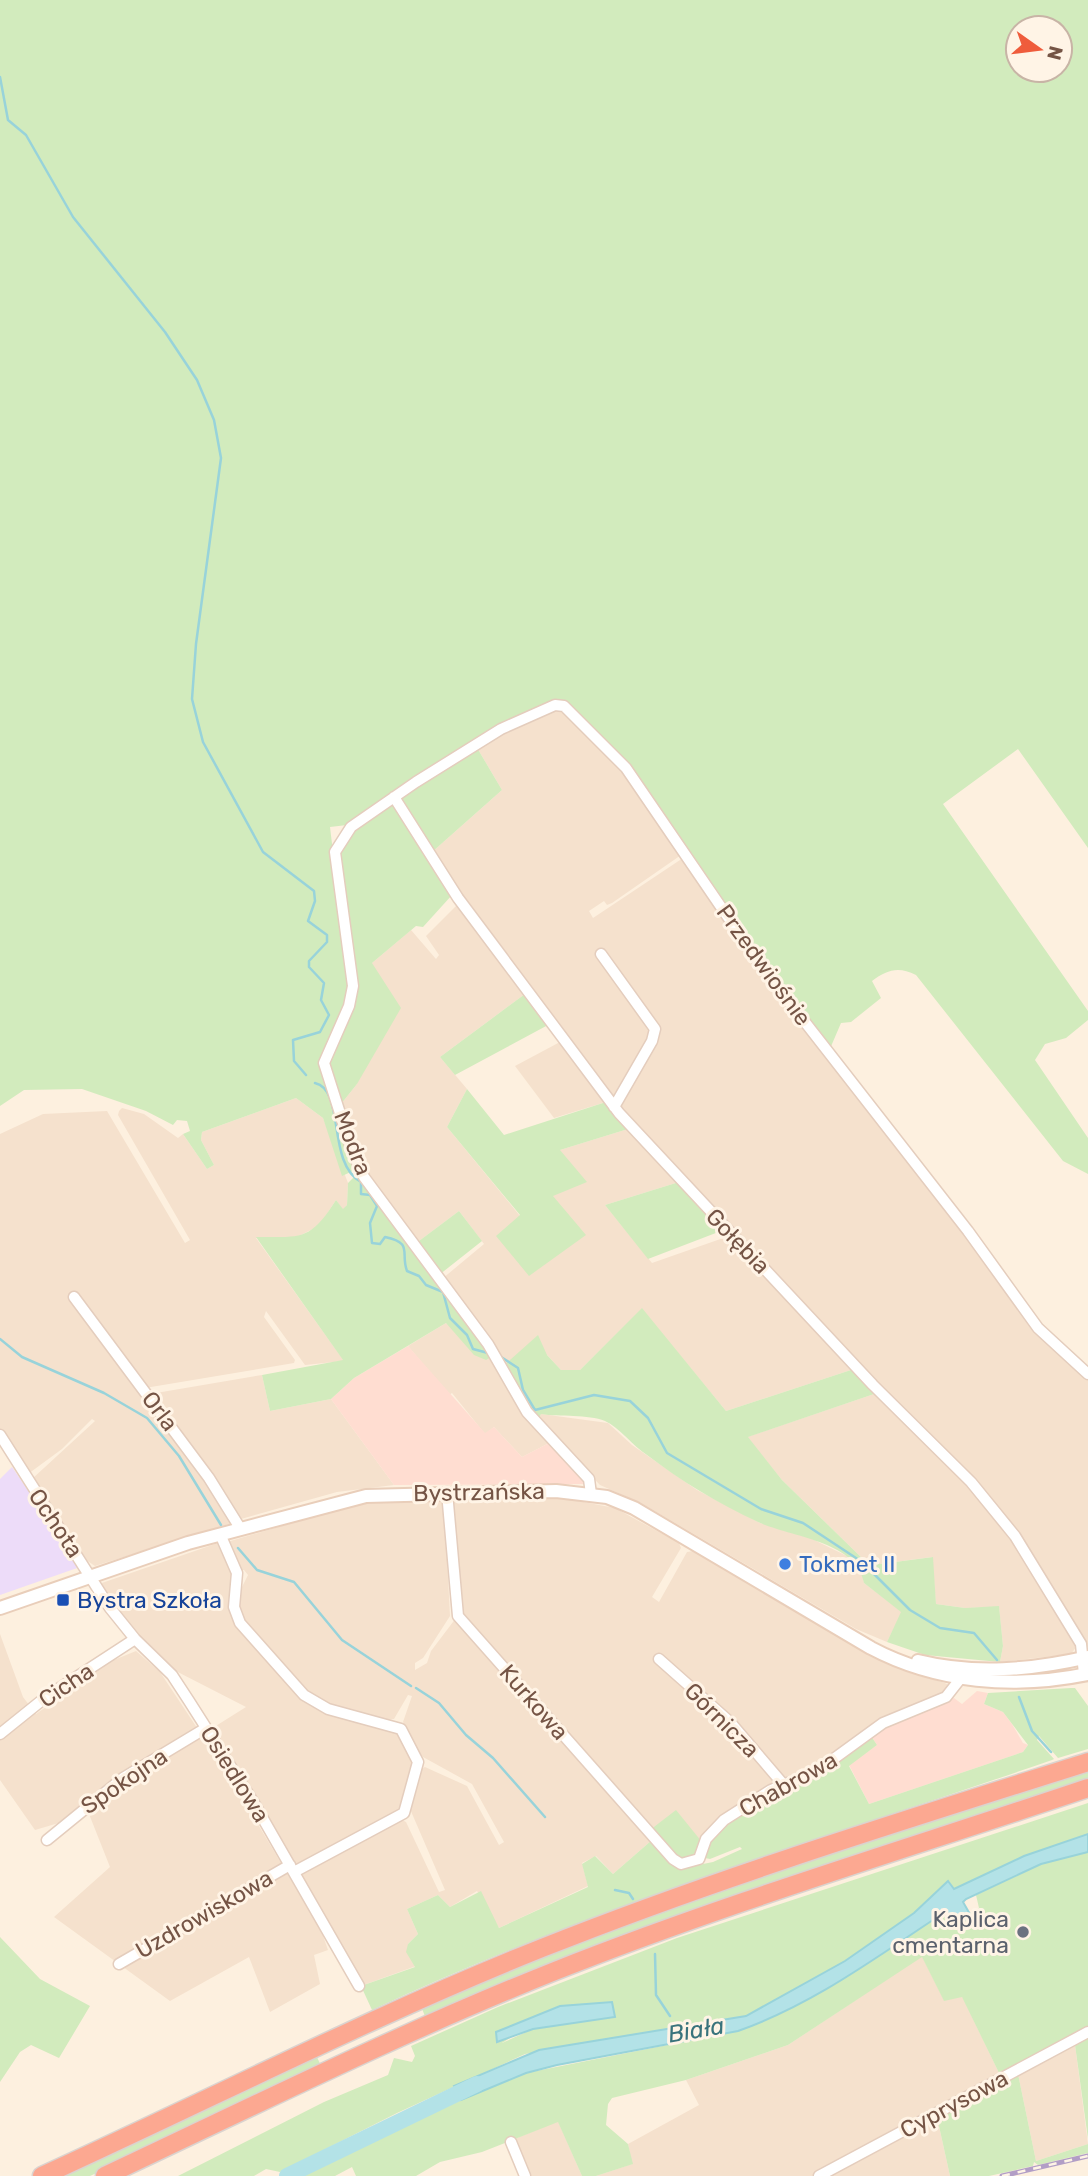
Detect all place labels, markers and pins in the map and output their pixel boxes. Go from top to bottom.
place label: Tokmet II [799,1550,896,1578]
marker: Tokmet II [777,1556,793,1572]
place label: Bystra Szkoła [77,1586,222,1614]
marker: Bystra Szkoła [55,1592,71,1608]
place label: Kaplica cmentarna [892,1905,1009,1959]
marker: Kaplica cmentarna [1015,1924,1031,1940]

